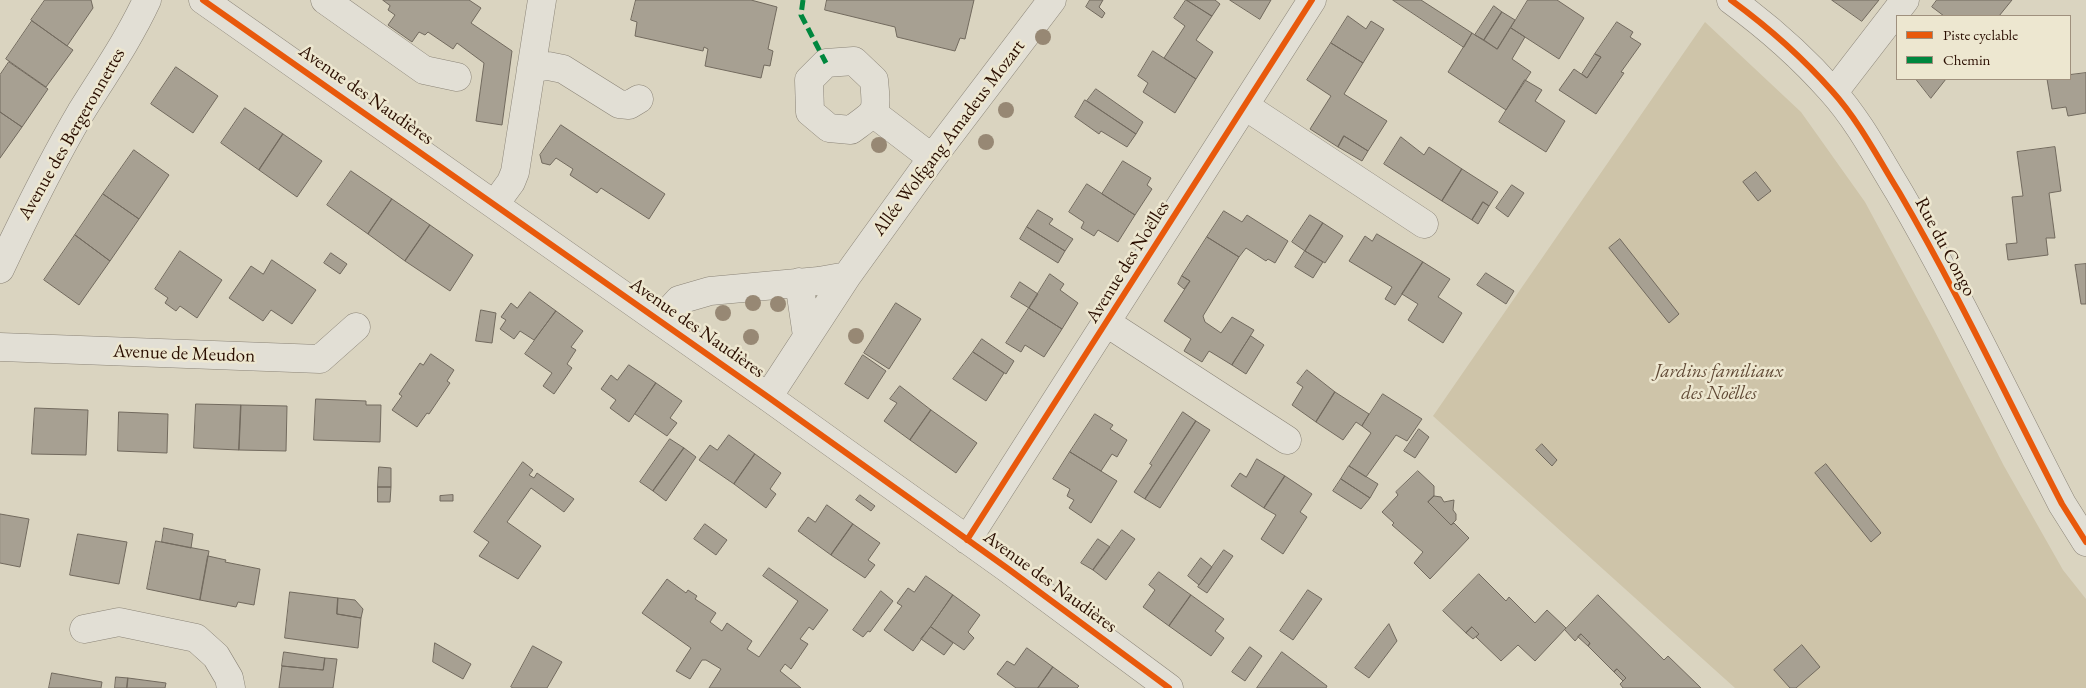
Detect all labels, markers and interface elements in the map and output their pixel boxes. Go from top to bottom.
legend [1896,15,2071,80]
text: Piste cyclable [1943,25,2018,44]
street label: Allée Wolfgang Amadeus Mozart [868,36,1030,240]
street label: Avenue des Naudières [294,40,438,150]
street label: Avenue des Bergeronnettes [13,44,131,224]
text: Chemin [1943,50,1991,69]
street label: Rue du Congo [1909,194,1981,300]
street label: Avenue des Noëlles [1081,197,1175,327]
street label: Avenue des Naudières [625,273,769,383]
street label: Avenue de Meudon [112,340,256,368]
park label: Jardins familiaux des Noëlles [1655,361,1783,405]
street label: Avenue des Naudières [979,526,1121,638]

